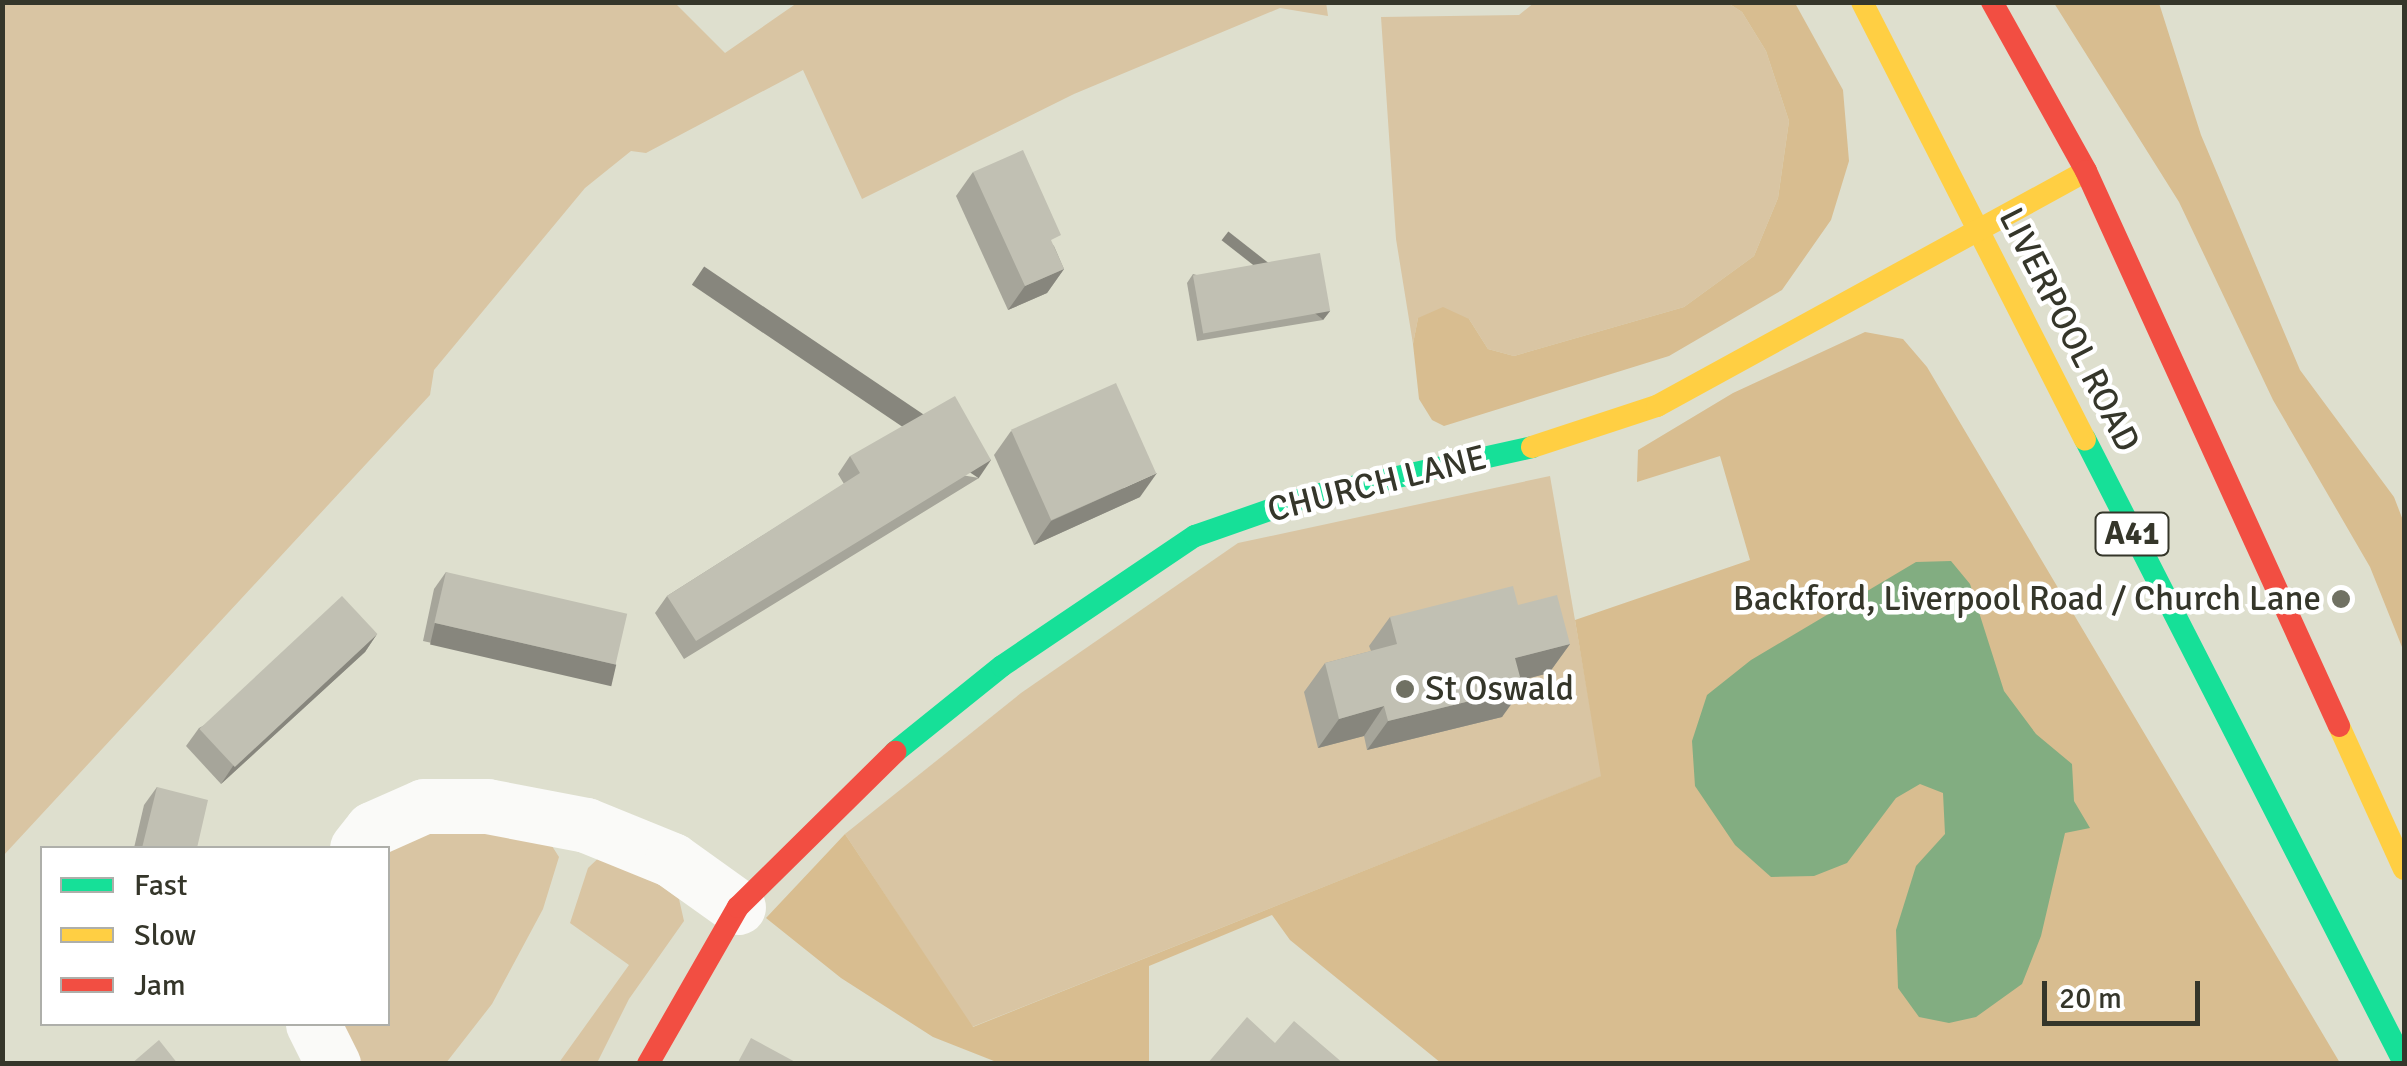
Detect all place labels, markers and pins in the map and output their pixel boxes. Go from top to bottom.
place label: Backford, Liverpool Road / Church Lane [1733,578,2321,620]
marker: Backford, Liverpool Road / Church Lane [2330,588,2352,610]
place label: St Oswald [1425,668,1574,710]
marker: St Oswald [1394,678,1416,700]

